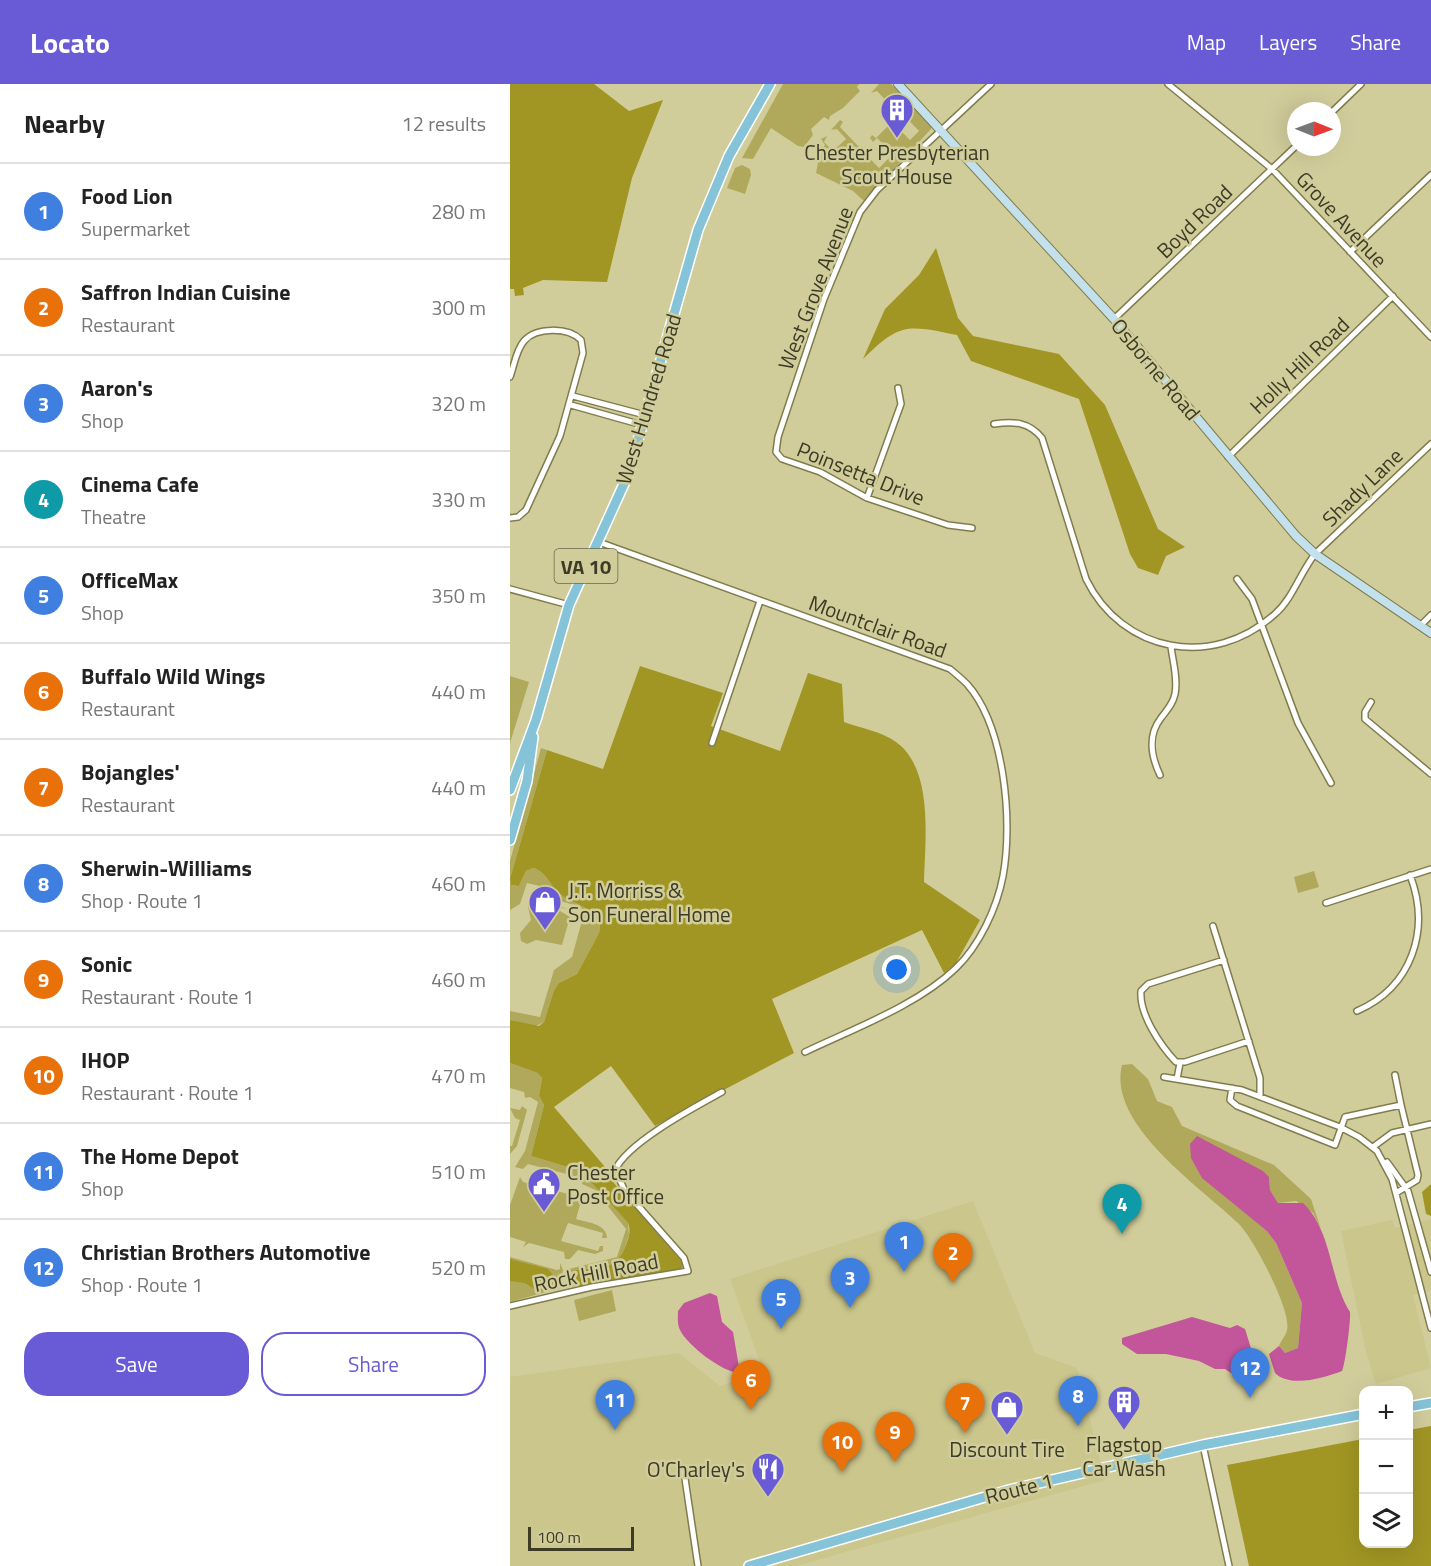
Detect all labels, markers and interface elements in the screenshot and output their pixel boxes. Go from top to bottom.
text: Locato [30,21,110,64]
text: Map [1187,26,1226,58]
text: Layers [1259,26,1317,58]
text: Share [1350,26,1401,58]
building icon: Chester Presbyterian Scout House [879,92,915,139]
north arrow [1287,102,1341,156]
text: Nearby [24,104,105,143]
text: 12 results [402,108,486,139]
place label: Chester Presbyterian Scout House [804,136,990,192]
street label: Grove Avenue [1289,164,1395,274]
street label: Boyd Road [1149,177,1239,265]
text: Food Lion [81,179,173,213]
text: 1 [38,196,49,227]
text: 280 m [431,196,486,227]
street label: West Grove Avenue [769,202,861,374]
text: Supermarket [81,213,190,244]
text: Saffron Indian Cuisine [81,275,290,309]
text: 2 [38,292,49,323]
text: 300 m [431,292,486,323]
text: Restaurant [81,309,175,340]
street label: Holly Hill Road [1242,309,1356,421]
street label: West Hundred Road [607,310,689,488]
street label: Osborne Road [1104,311,1208,427]
text: Aaron's [81,371,153,405]
text: 3 [38,388,49,419]
text: 320 m [431,388,486,419]
text: Shop [81,405,124,436]
street label: Poinsetta Drive [792,433,930,513]
street label: Shady Lane [1314,440,1410,534]
text: Cinema Cafe [81,467,199,501]
text: 4 [38,484,49,515]
text: 330 m [431,484,486,515]
text: Theatre [81,501,146,532]
road number: VA 10 [554,549,617,583]
text: OfficeMax [81,563,178,597]
text: 5 [38,580,49,611]
text: 350 m [431,580,486,611]
street label: Mountclair Road [804,586,952,666]
text: Shop [81,597,124,628]
text: Buffalo Wild Wings [81,659,265,693]
text: 6 [38,676,49,707]
text: 440 m [431,676,486,707]
text: Restaurant [81,693,175,724]
text: Bojangles' [81,755,180,789]
text: 7 [38,772,49,803]
text: 440 m [431,772,486,803]
text: Restaurant [81,789,175,820]
text: Sherwin-Williams [81,851,252,885]
text: 8 [38,868,49,899]
text: 460 m [431,868,486,899]
place label: J.T. Morriss & Son Funeral Home [568,874,731,930]
shop icon: J.T. Morriss & Son Funeral Home [527,884,563,931]
text: Shop · Route 1 [81,885,203,916]
text: Sonic [81,947,132,981]
your location [882,955,911,984]
text: 9 [38,964,49,995]
text: 460 m [431,964,486,995]
text: Restaurant · Route 1 [81,981,254,1012]
text: IHOP [81,1043,130,1077]
text: 10 [32,1060,55,1091]
text: 470 m [431,1060,486,1091]
text: Restaurant · Route 1 [81,1077,254,1108]
text: The Home Depot [81,1139,239,1173]
text: 11 [32,1156,55,1187]
text: 510 m [431,1156,486,1187]
place label: Chester Post Office [567,1156,664,1212]
public building icon: Chester Post Office [526,1166,562,1213]
text: Shop [81,1173,124,1204]
pin: 4 [1102,1184,1142,1234]
pin: 1 [884,1222,924,1272]
pin: 2 [934,1234,972,1283]
text: Christian Brothers Automotive [81,1235,370,1269]
street label: Rock Hill Road [531,1244,661,1300]
text: 12 [32,1252,55,1283]
text: 520 m [431,1252,486,1283]
pin: 3 [830,1258,870,1308]
text: Shop · Route 1 [81,1269,203,1300]
pin: 5 [762,1280,800,1329]
button: Save [24,1332,249,1396]
button: Share [261,1332,486,1396]
pin: 12 [1230,1348,1270,1398]
pin: 6 [732,1360,770,1410]
pin: 8 [1058,1376,1098,1426]
pin: 11 [596,1380,634,1430]
pin: 7 [946,1384,984,1433]
building icon: Flagstop Car Wash [1106,1384,1142,1431]
map controls [1359,1386,1413,1548]
button: + [1359,1386,1413,1440]
shop icon: Discount Tire [989,1389,1025,1436]
pin: 9 [876,1412,914,1462]
pin: 10 [822,1422,862,1472]
place label: Flagstop Car Wash [1082,1428,1166,1484]
place label: Discount Tire [949,1433,1065,1465]
button: − [1359,1440,1413,1494]
restaurant icon: O'Charley's [750,1451,786,1498]
place label: O'Charley's [647,1453,745,1485]
street label: Route 1 [981,1464,1057,1512]
button: layers [1359,1494,1413,1548]
scale bar [528,1524,634,1552]
text: 100 m [537,1525,581,1549]

